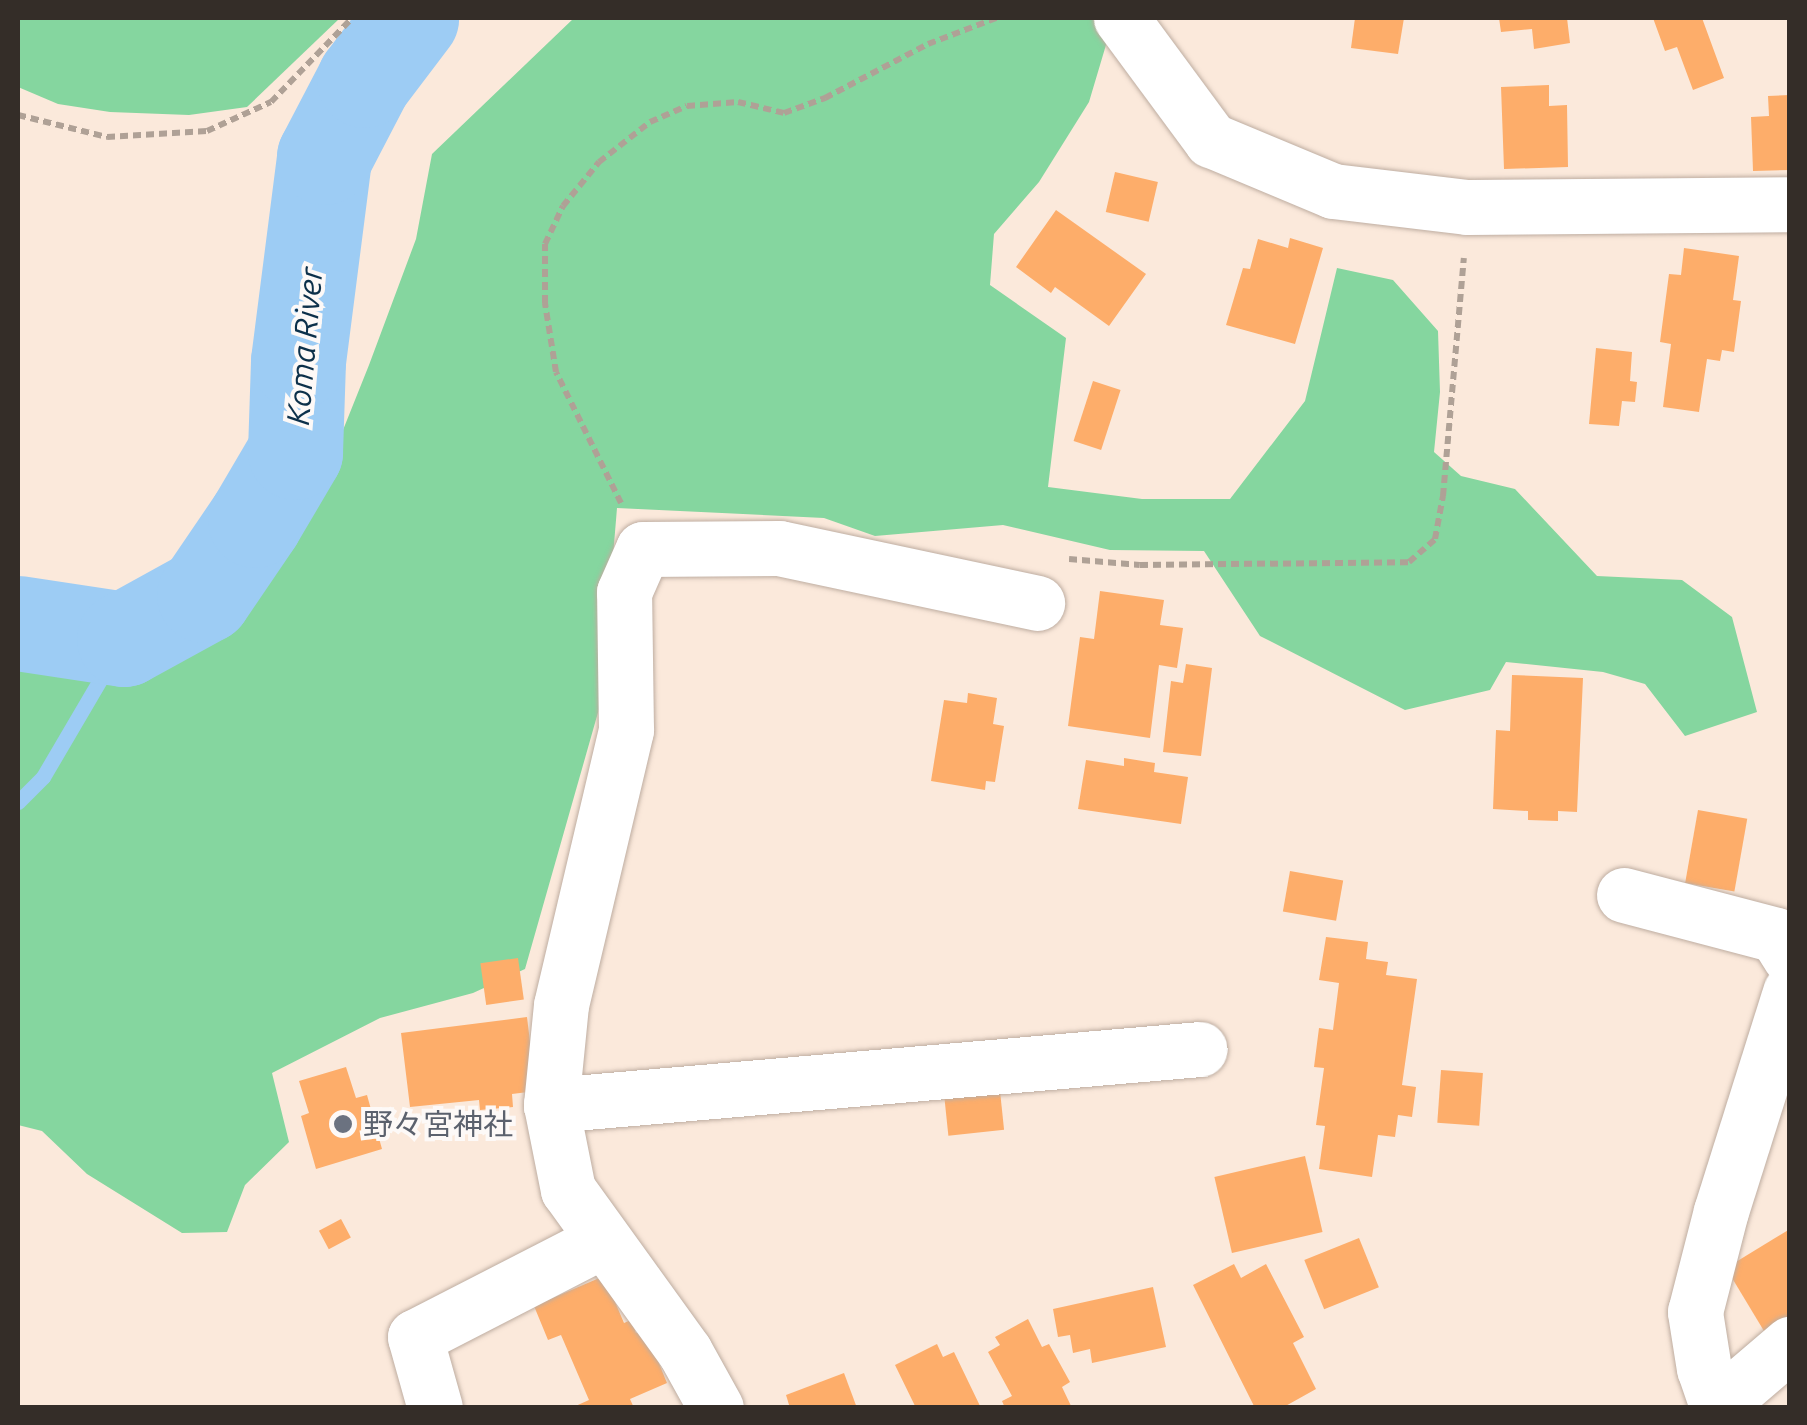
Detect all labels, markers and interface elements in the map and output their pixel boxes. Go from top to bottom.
water label: Koma River [278,265,330,427]
place label: 野々宮神社 [363,1106,513,1142]
marker: 野々宮神社 [332,1113,354,1135]

